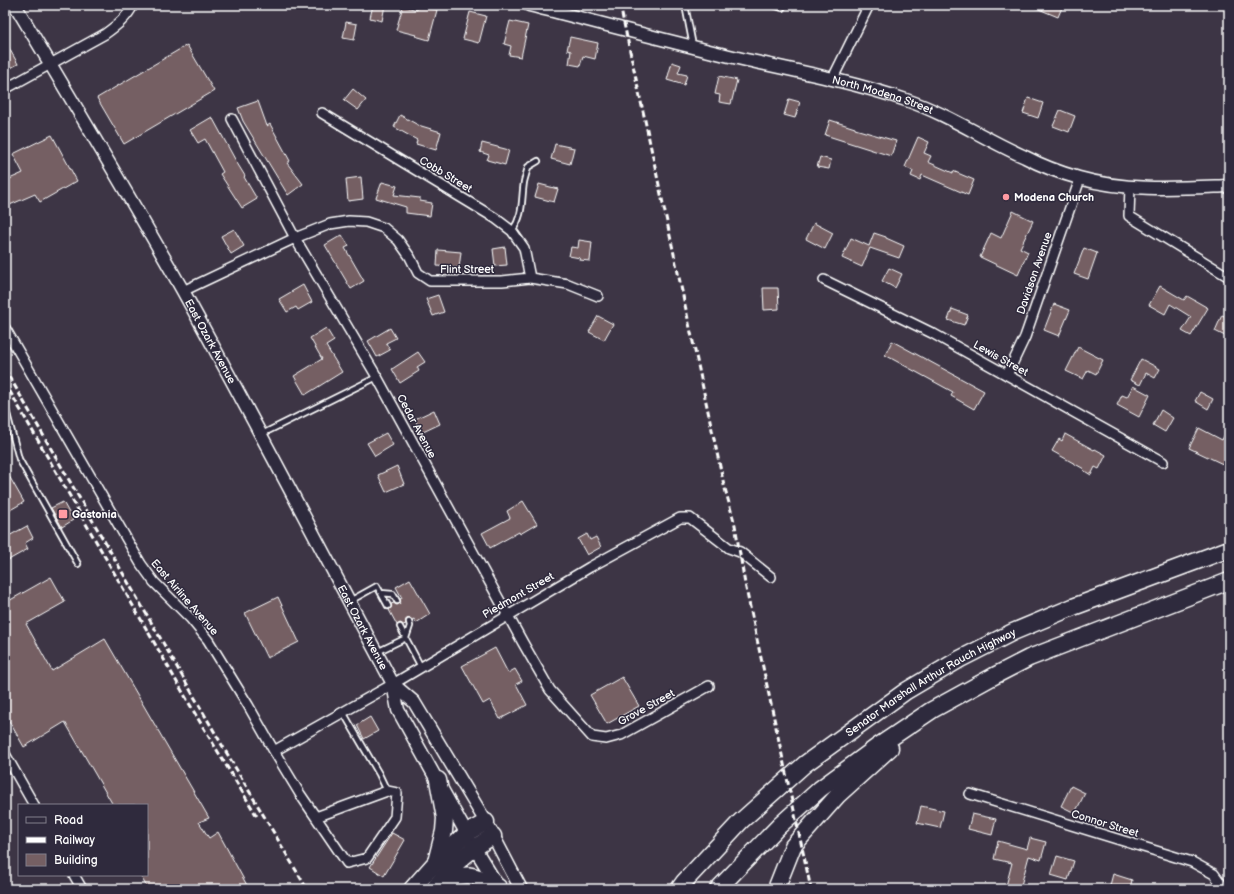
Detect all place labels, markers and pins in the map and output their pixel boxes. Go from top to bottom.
place label: Modena Church [1014,191,1094,204]
marker: Modena Church [1001,192,1011,202]
marker: Gastonia [57,508,69,520]
place label: Gastonia [72,508,117,521]

